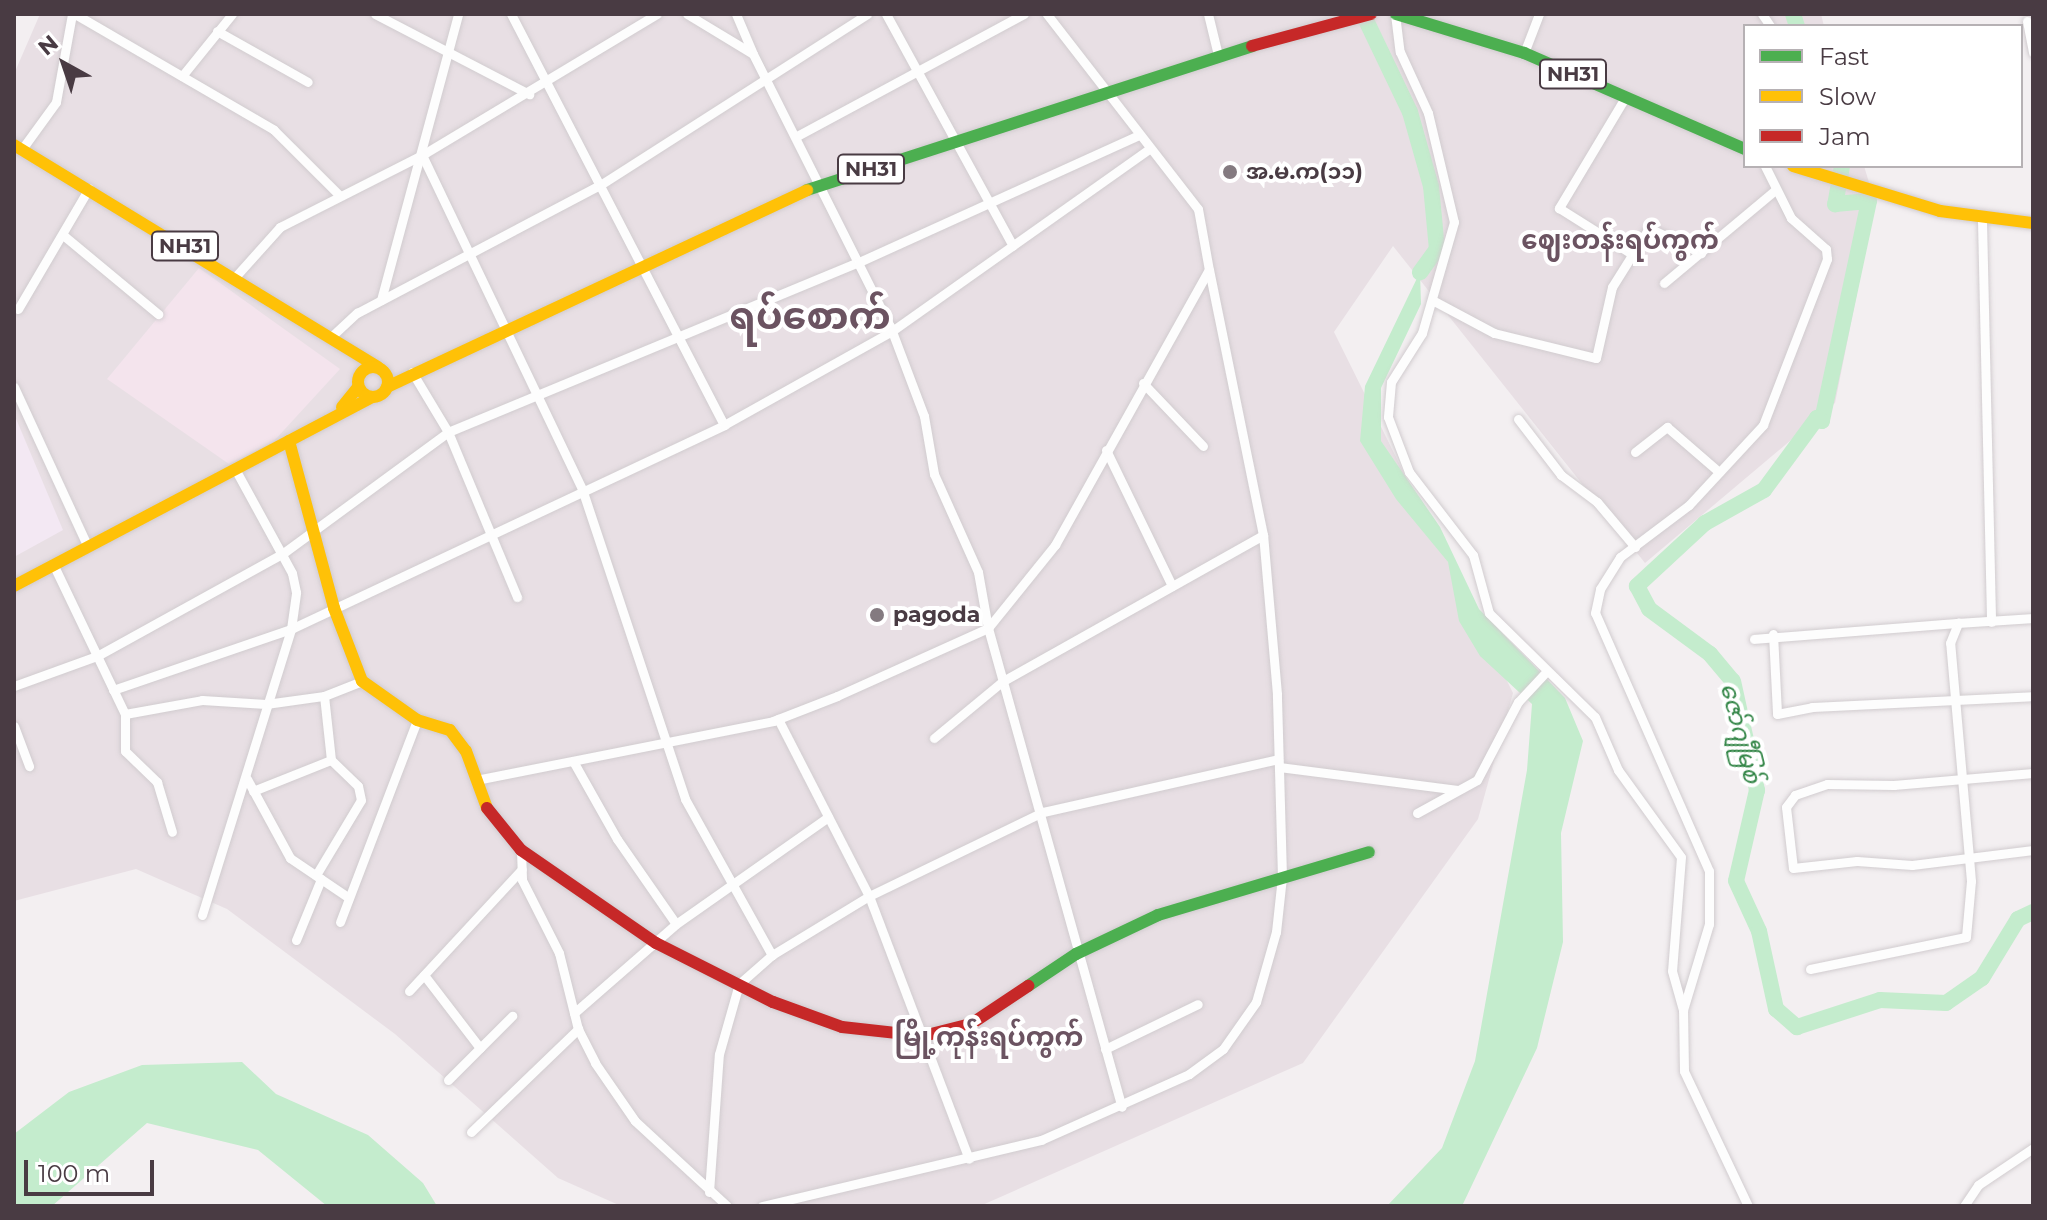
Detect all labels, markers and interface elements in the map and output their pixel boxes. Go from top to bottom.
north arrow [24,24,104,104]
legend [1743,24,2023,168]
text: N [33,29,64,61]
text: Fast [1819,42,1869,71]
road number: NH31 [1539,58,1607,90]
text: Slow [1819,82,1876,111]
text: Jam [1819,122,1871,151]
road number: NH31 [837,153,905,185]
place label: အ.မ.က(၁၁) [1246,159,1363,185]
marker: အ.မ.က(၁၁) [1221,163,1239,181]
district label: ဈေးတန်းရပ်ကွက် [1521,225,1719,257]
road number: NH31 [151,230,219,262]
district label: ရပ်စောက် [729,293,891,339]
place label: pagoda [893,602,980,628]
marker: pagoda [868,606,886,624]
water label: ဇော်ဂျီမြစ် [1715,680,1767,786]
district label: မြို့ကုန်းရပ်ကွက် [895,1022,1083,1054]
scale bar [28,1144,158,1194]
text: 100 m [38,1159,110,1188]

